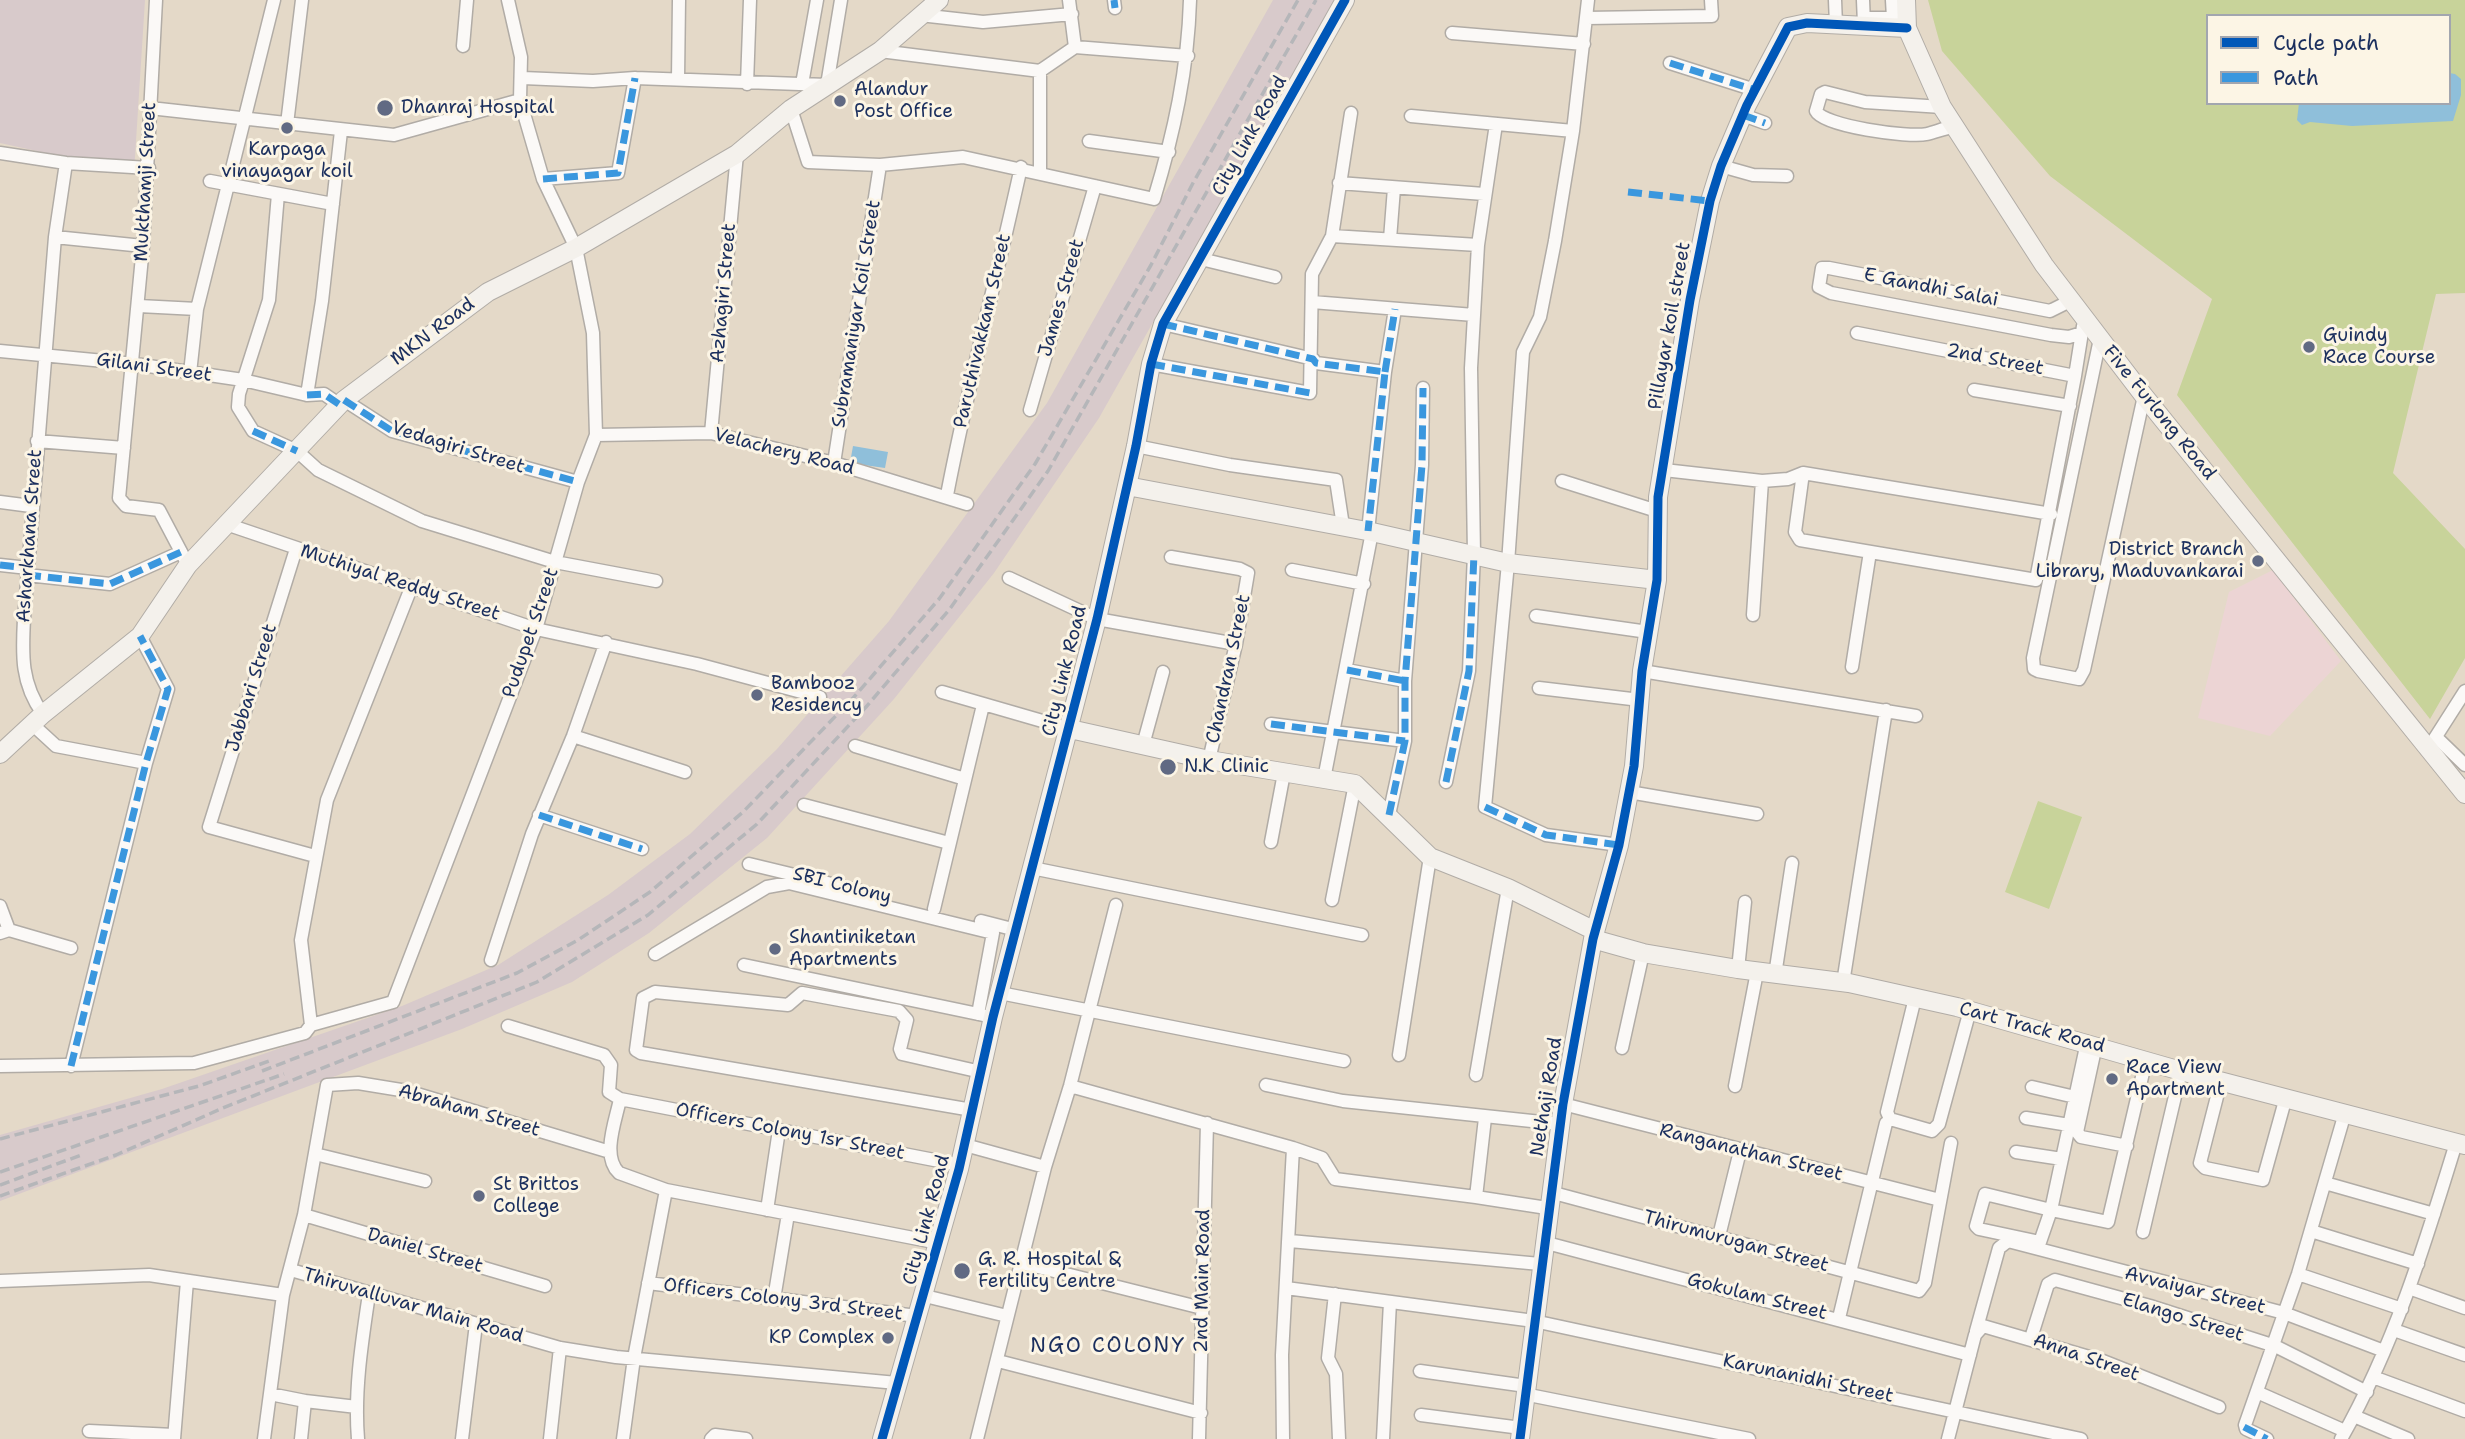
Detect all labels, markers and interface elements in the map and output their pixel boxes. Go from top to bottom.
legend [2206,14,2451,105]
text: Cycle path [2273,29,2379,57]
text: Path [2273,64,2319,92]
street label: City Link Road [1208,72,1292,200]
place label: Alandur Post Office [854,79,953,123]
marker: Alandur Post Office [832,93,848,109]
place label: Dhanraj Hospital [401,97,554,119]
marker: Dhanraj Hospital [375,98,395,118]
street label: Mukthamji Street [130,102,162,262]
marker: Karpaga vinayagar koil [279,120,295,136]
place label: Karpaga vinayagar koil [221,139,353,183]
street label: Subramaniyar Koil Street [828,199,886,429]
street label: Azhagiri Street [707,222,741,364]
street label: Paruthivakkam Street [950,232,1016,430]
street label: James Street [1034,236,1090,360]
street label: Pillayar koil street [1644,240,1696,412]
street label: E Gandhi Salai [1862,264,2000,312]
street label: MKN Road [387,293,479,371]
place label: Guindy Race Course [2323,325,2436,369]
street label: 2nd Street [1944,339,2046,381]
marker: Guindy Race Course [2301,339,2317,355]
street label: Five Furlong Road [2098,341,2220,485]
street label: Gilani Street [95,349,213,387]
street label: Vedagiri Street [389,417,527,479]
street label: Velachery Road [711,424,857,480]
street label: Asharkhana Street [13,448,47,624]
place label: District Branch Library, Maduvankarai [2035,539,2244,583]
street label: Muthiyal Reddy Street [297,540,503,626]
marker: District Branch Library, Maduvankarai [2250,553,2266,569]
street label: Pudupet Street [498,565,564,701]
street label: Chandran Street [1202,592,1256,746]
street label: City Link Road [1038,603,1092,739]
street label: Jabbari Street [222,621,282,755]
place label: Bambooz Residency [771,673,862,717]
marker: Bambooz Residency [749,687,765,703]
place label: N.K Clinic [1184,756,1269,778]
marker: N.K Clinic [1158,757,1178,777]
street label: SBI Colony [790,863,894,909]
place label: Shantiniketan Apartments [789,927,916,971]
marker: Shantiniketan Apartments [767,941,783,957]
street label: Cart Track Road [1957,998,2107,1058]
street label: Nethaji Road [1526,1036,1568,1158]
place label: Race View Apartment [2126,1057,2225,1101]
marker: Race View Apartment [2104,1071,2120,1087]
street label: Abraham Street [395,1080,543,1142]
street label: Officers Colony 1sr Street [673,1099,907,1165]
street label: Ranganathan Street [1657,1119,1845,1187]
street label: City Link Road [899,1152,955,1288]
place label: St Brittos College [493,1174,579,1218]
marker: St Brittos College [471,1188,487,1204]
street label: Thirumurugan Street [1641,1206,1831,1278]
street label: 2nd Main Road [1190,1209,1216,1353]
street label: Daniel Street [365,1224,485,1278]
place label: G. R. Hospital & Fertility Centre [978,1249,1121,1293]
marker: G. R. Hospital & Fertility Centre [952,1261,972,1281]
street label: Avvaiyar Street [2122,1262,2268,1320]
street label: Thiruvalluvar Main Road [300,1264,526,1348]
street label: Gokulam Street [1685,1269,1829,1325]
street label: Officers Colony 3rd Street [662,1274,904,1326]
street label: Elango Street [2119,1289,2247,1347]
place label: KP Complex [769,1327,874,1349]
street label: Anna Street [2030,1329,2142,1387]
marker: KP Complex [880,1330,896,1346]
district label: NGO COLONY [1031,1334,1185,1360]
street label: Karunanidhi Street [1721,1350,1895,1408]

